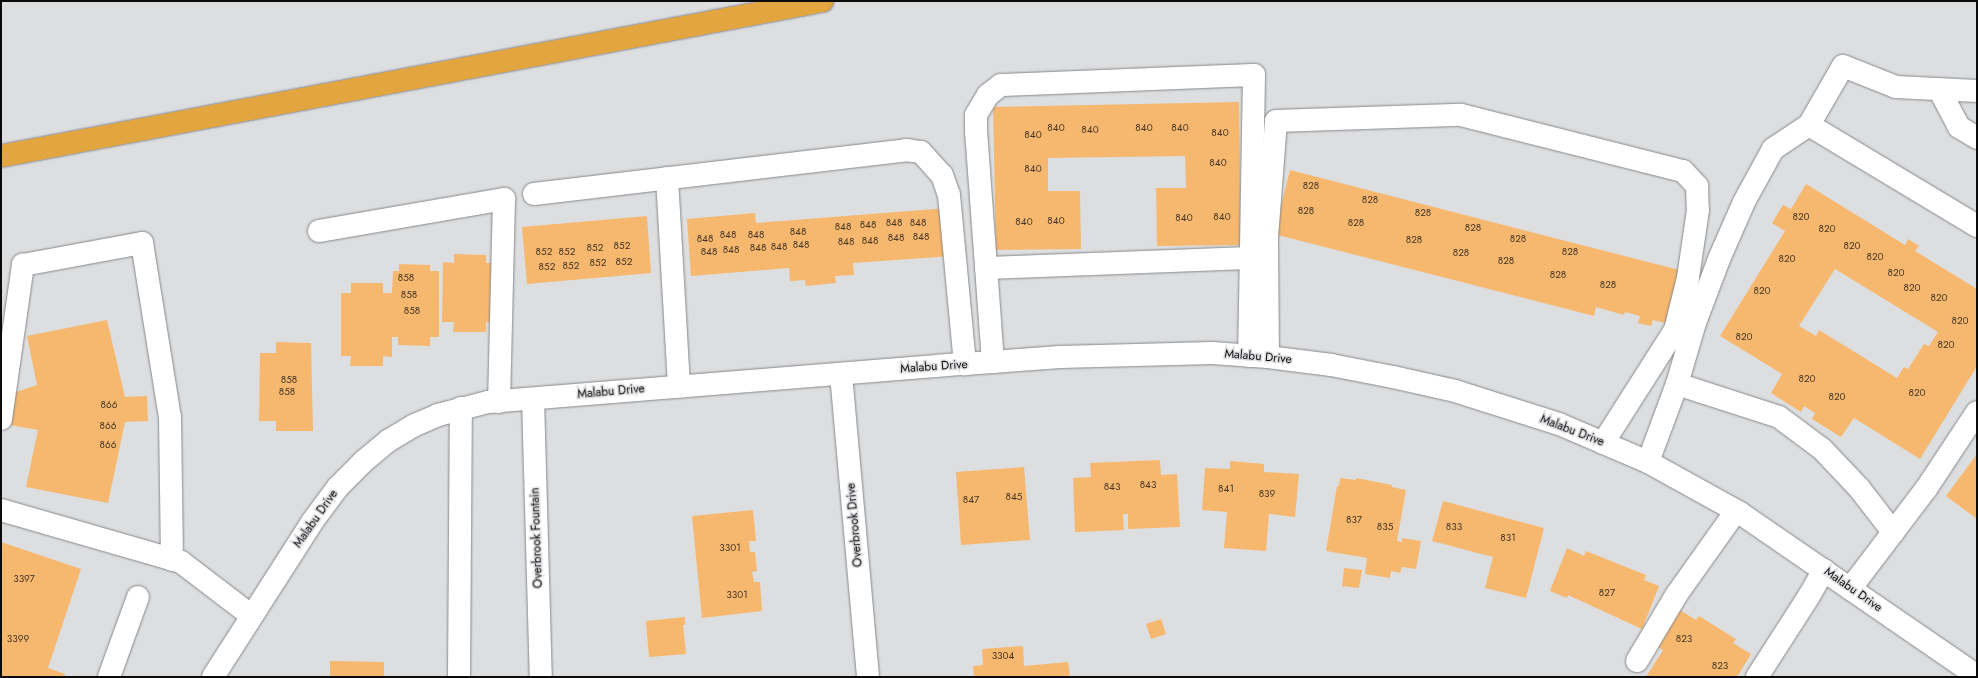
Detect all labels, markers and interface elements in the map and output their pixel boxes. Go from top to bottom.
house number: 840 [1047,122,1065,134]
house number: 840 [1135,122,1153,134]
house number: 840 [1171,122,1189,134]
house number: 840 [1081,124,1099,136]
house number: 840 [1211,127,1229,139]
house number: 840 [1024,129,1042,141]
house number: 840 [1209,157,1227,169]
house number: 840 [1024,163,1042,175]
house number: 828 [1303,180,1319,192]
house number: 828 [1362,194,1378,206]
house number: 828 [1298,205,1314,217]
house number: 828 [1415,207,1431,219]
house number: 840 [1213,211,1231,223]
house number: 820 [1792,211,1810,223]
house number: 840 [1175,212,1193,224]
house number: 840 [1047,215,1065,227]
house number: 840 [1015,216,1033,228]
house number: 848 [886,217,902,229]
house number: 848 [910,217,926,229]
house number: 828 [1348,217,1364,229]
house number: 848 [860,219,876,231]
house number: 848 [835,221,851,233]
house number: 828 [1465,222,1481,234]
house number: 820 [1818,223,1836,235]
house number: 848 [790,226,806,238]
house number: 848 [720,229,736,241]
house number: 848 [748,229,764,241]
house number: 848 [913,231,929,243]
house number: 848 [888,232,904,244]
house number: 848 [697,233,713,245]
house number: 828 [1510,233,1526,245]
house number: 828 [1406,234,1422,246]
house number: 848 [862,235,878,247]
house number: 848 [838,236,854,248]
house number: 848 [793,239,809,251]
house number: 852 [614,240,630,252]
house number: 820 [1843,240,1861,252]
house number: 848 [771,241,787,253]
house number: 852 [587,242,603,254]
house number: 848 [750,242,766,254]
house number: 848 [723,244,739,256]
house number: 852 [536,246,552,258]
house number: 852 [559,246,575,258]
house number: 848 [701,246,717,258]
house number: 828 [1562,246,1578,258]
house number: 828 [1453,247,1469,259]
house number: 820 [1866,251,1884,263]
house number: 820 [1778,253,1796,265]
house number: 828 [1498,255,1514,267]
house number: 852 [616,256,632,268]
house number: 852 [590,257,606,269]
house number: 852 [563,260,579,272]
house number: 852 [539,261,555,273]
house number: 820 [1887,267,1905,279]
house number: 828 [1550,269,1566,281]
house number: 858 [398,272,414,284]
house number: 828 [1600,279,1616,291]
house number: 820 [1903,282,1921,294]
house number: 820 [1753,285,1771,297]
house number: 858 [401,289,417,301]
house number: 820 [1930,292,1948,304]
house number: 858 [404,305,420,317]
house number: 820 [1951,315,1969,327]
house number: 820 [1735,331,1753,343]
house number: 820 [1937,339,1955,351]
street label: Malabu Drive [1224,347,1292,367]
street label: Malabu Drive [900,357,968,377]
house number: 820 [1798,373,1816,385]
house number: 858 [281,374,297,386]
street label: Malabu Drive [577,382,645,402]
house number: 858 [279,386,295,398]
house number: 820 [1908,387,1926,399]
house number: 820 [1828,391,1846,403]
house number: 866 [101,399,117,411]
street label: Malabu Drive [1538,412,1606,450]
house number: 866 [100,420,116,432]
house number: 866 [100,439,116,451]
house number: 843 [1140,479,1156,491]
house number: 843 [1104,481,1120,493]
street label: Overbrook Drive [844,482,866,568]
house number: 841 [1218,483,1234,495]
street label: Malabu Drive [291,487,341,551]
street label: Overbrook Fountain [528,487,546,589]
house number: 839 [1259,488,1275,500]
house number: 845 [1006,491,1022,503]
house number: 847 [963,494,979,506]
house number: 837 [1346,514,1362,526]
house number: 835 [1377,521,1393,533]
house number: 833 [1446,521,1462,533]
house number: 831 [1500,532,1516,544]
house number: 3301 [719,542,741,554]
street label: Malabu Drive [1821,565,1885,615]
house number: 3397 [13,573,35,585]
house number: 827 [1599,587,1615,599]
house number: 3301 [726,589,748,601]
house number: 3399 [7,633,29,645]
house number: 823 [1676,633,1692,645]
house number: 3304 [992,650,1014,662]
house number: 823 [1712,660,1728,672]

